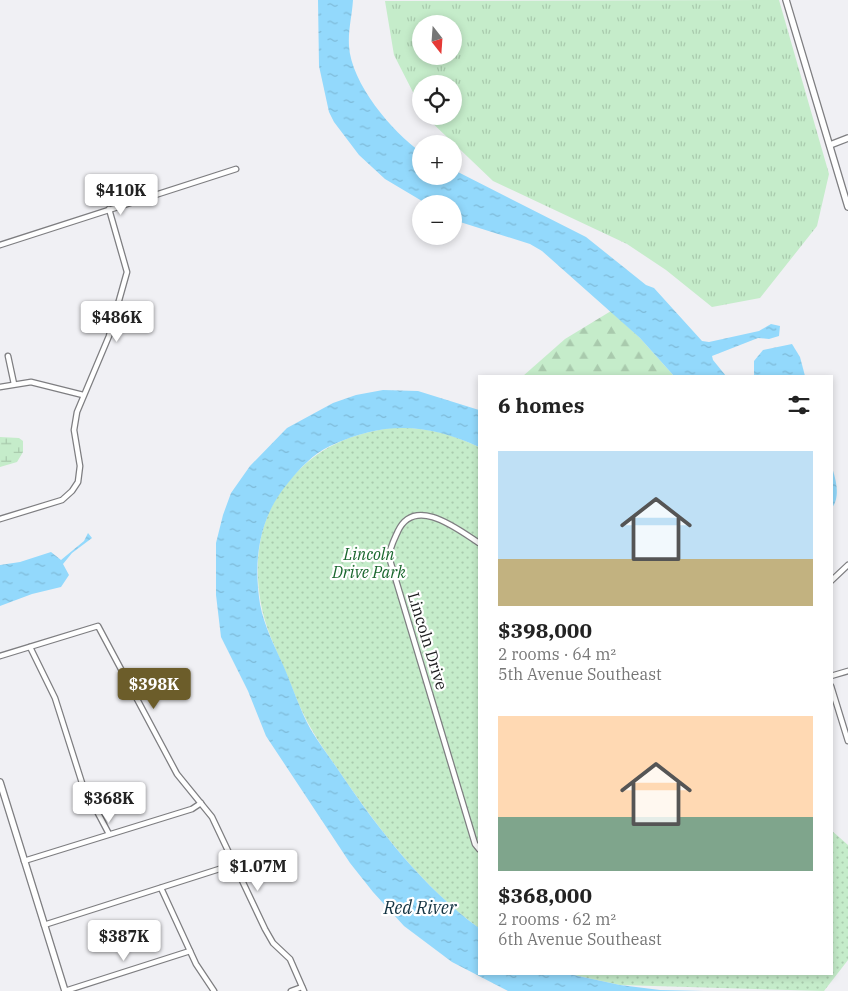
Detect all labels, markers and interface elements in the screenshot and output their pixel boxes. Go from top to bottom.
north arrow [412,15,462,65]
map controls [412,15,462,245]
button: locate [412,75,462,125]
button: + [412,135,462,185]
pin: $410K [86,174,156,216]
text: $410K [96,180,146,200]
button: − [412,195,462,245]
pin: $486K [82,300,152,343]
text: $486K [92,307,142,327]
text: 6 homes [498,391,584,419]
icon: filters [785,391,813,419]
icon: home [611,484,701,574]
park label: Lincoln Drive Park [331,544,406,582]
street label: Lincoln Drive [404,590,452,692]
text: $398,000 [498,616,592,644]
text: 2 rooms · 64 m² [498,644,616,664]
text: 5th Avenue Southeast [498,664,662,684]
pin: $398K [119,668,189,710]
text: $398K [129,674,179,694]
icon: home [611,749,701,839]
pin: $368K [74,782,144,824]
text: $368K [84,788,134,808]
pin: $1.07M [217,850,299,892]
text: $1.07M [229,856,287,876]
text: $368,000 [498,881,592,909]
water label: Red River [382,896,458,919]
text: 2 rooms · 62 m² [498,909,616,929]
pin: $387K [89,920,159,962]
text: $387K [99,926,149,946]
text: 6th Avenue Southeast [498,929,662,949]

